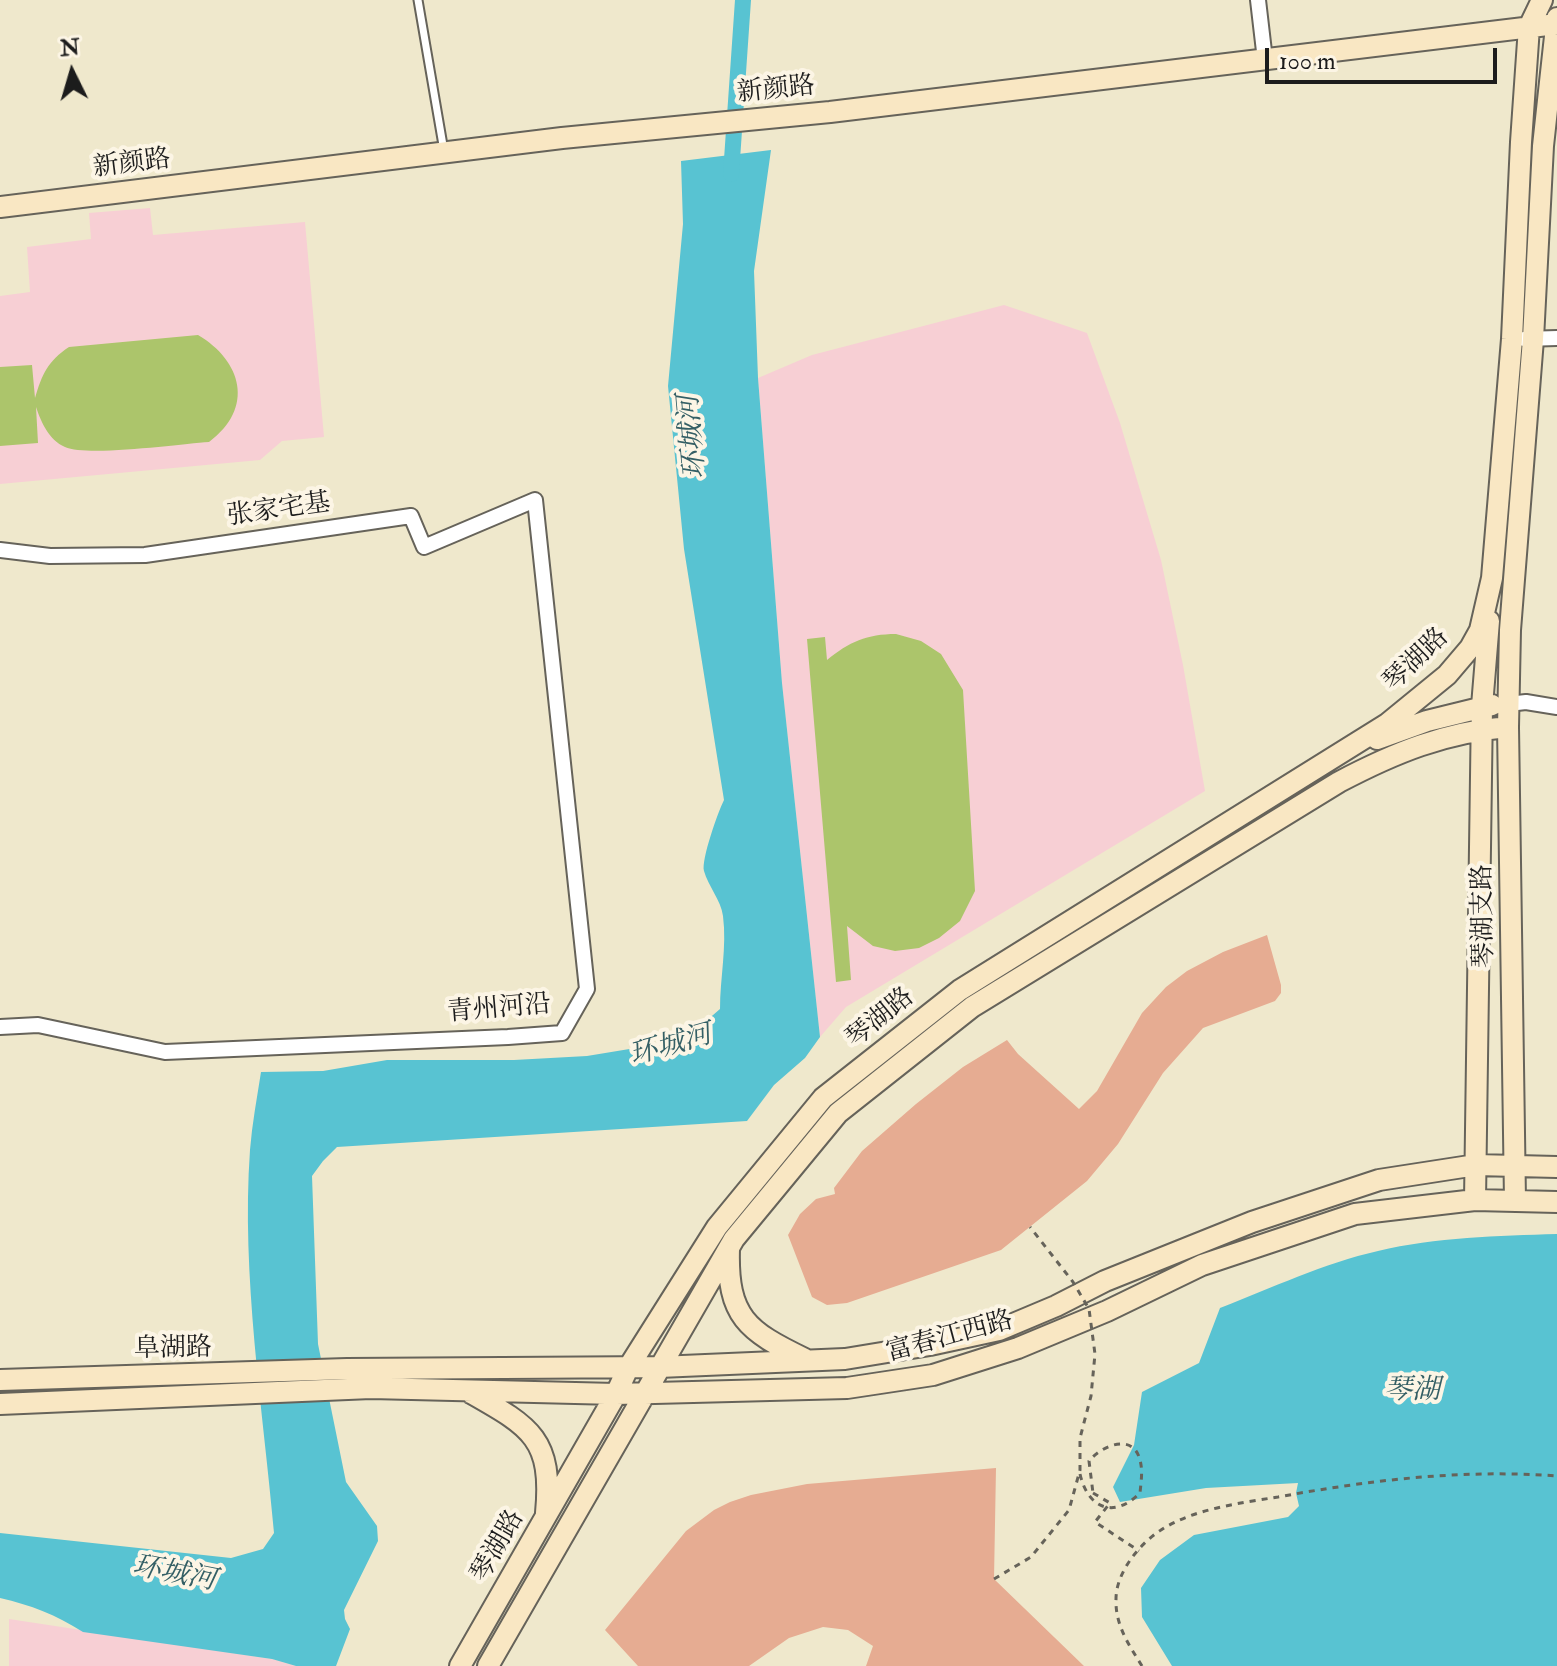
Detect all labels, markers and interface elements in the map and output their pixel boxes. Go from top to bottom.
north arrow [32,32,112,112]
scale bar [1269,32,1501,82]
text: N [59,33,81,63]
text: 100 m [1279,46,1336,77]
street label: 新颜路 [736,71,816,111]
street label: 新颜路 [91,145,173,185]
water label: 环城河 [674,394,714,480]
street label: 张家宅基 [225,488,333,534]
street label: 琴湖路 [1378,623,1456,699]
street label: 琴湖支路 [1468,864,1502,968]
street label: 琴湖路 [841,982,921,1056]
street label: 青州河沿 [446,990,552,1030]
water label: 环城河 [626,1019,716,1075]
street label: 富春江西路 [883,1306,1017,1370]
street label: 阜湖路 [134,1334,212,1366]
water label: 琴湖 [1384,1375,1440,1409]
street label: 琴湖路 [466,1505,532,1589]
water label: 环城河 [130,1550,218,1600]

